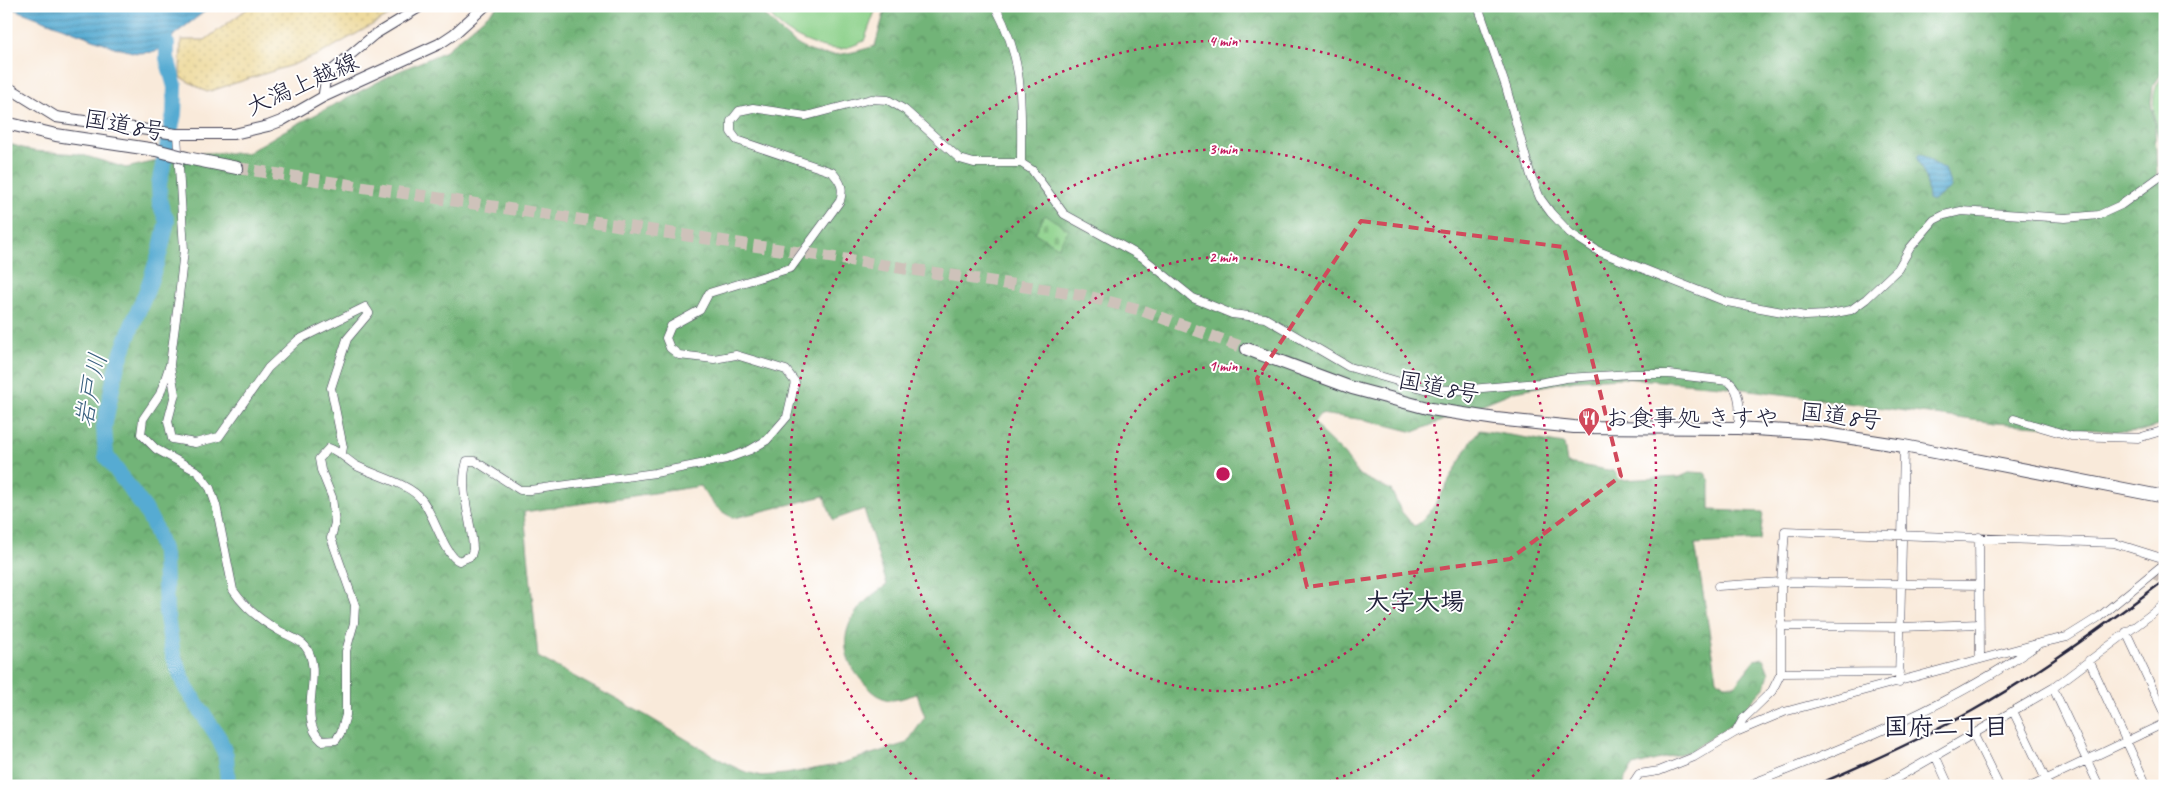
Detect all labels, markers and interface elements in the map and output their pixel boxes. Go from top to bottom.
text: 4 min [1209,32,1238,51]
street label: 大潟上越線 [241,46,363,122]
street label: 国道8号 [82,103,168,147]
text: 3 min [1209,140,1238,159]
text: 2 min [1209,248,1238,267]
water label: 岩戸川 [68,350,114,430]
text: 1 min [1209,357,1238,376]
street label: 国道8号 [1395,364,1483,410]
street label: 国道8号 [1798,396,1884,436]
place label: お食事処 きすや [1605,403,1779,433]
restaurant icon: お食事処 きすや [1577,406,1601,437]
centre of rings [1214,465,1232,483]
district label: 大字大場 [1365,586,1465,618]
district label: 国府二丁目 [1883,711,2009,743]

